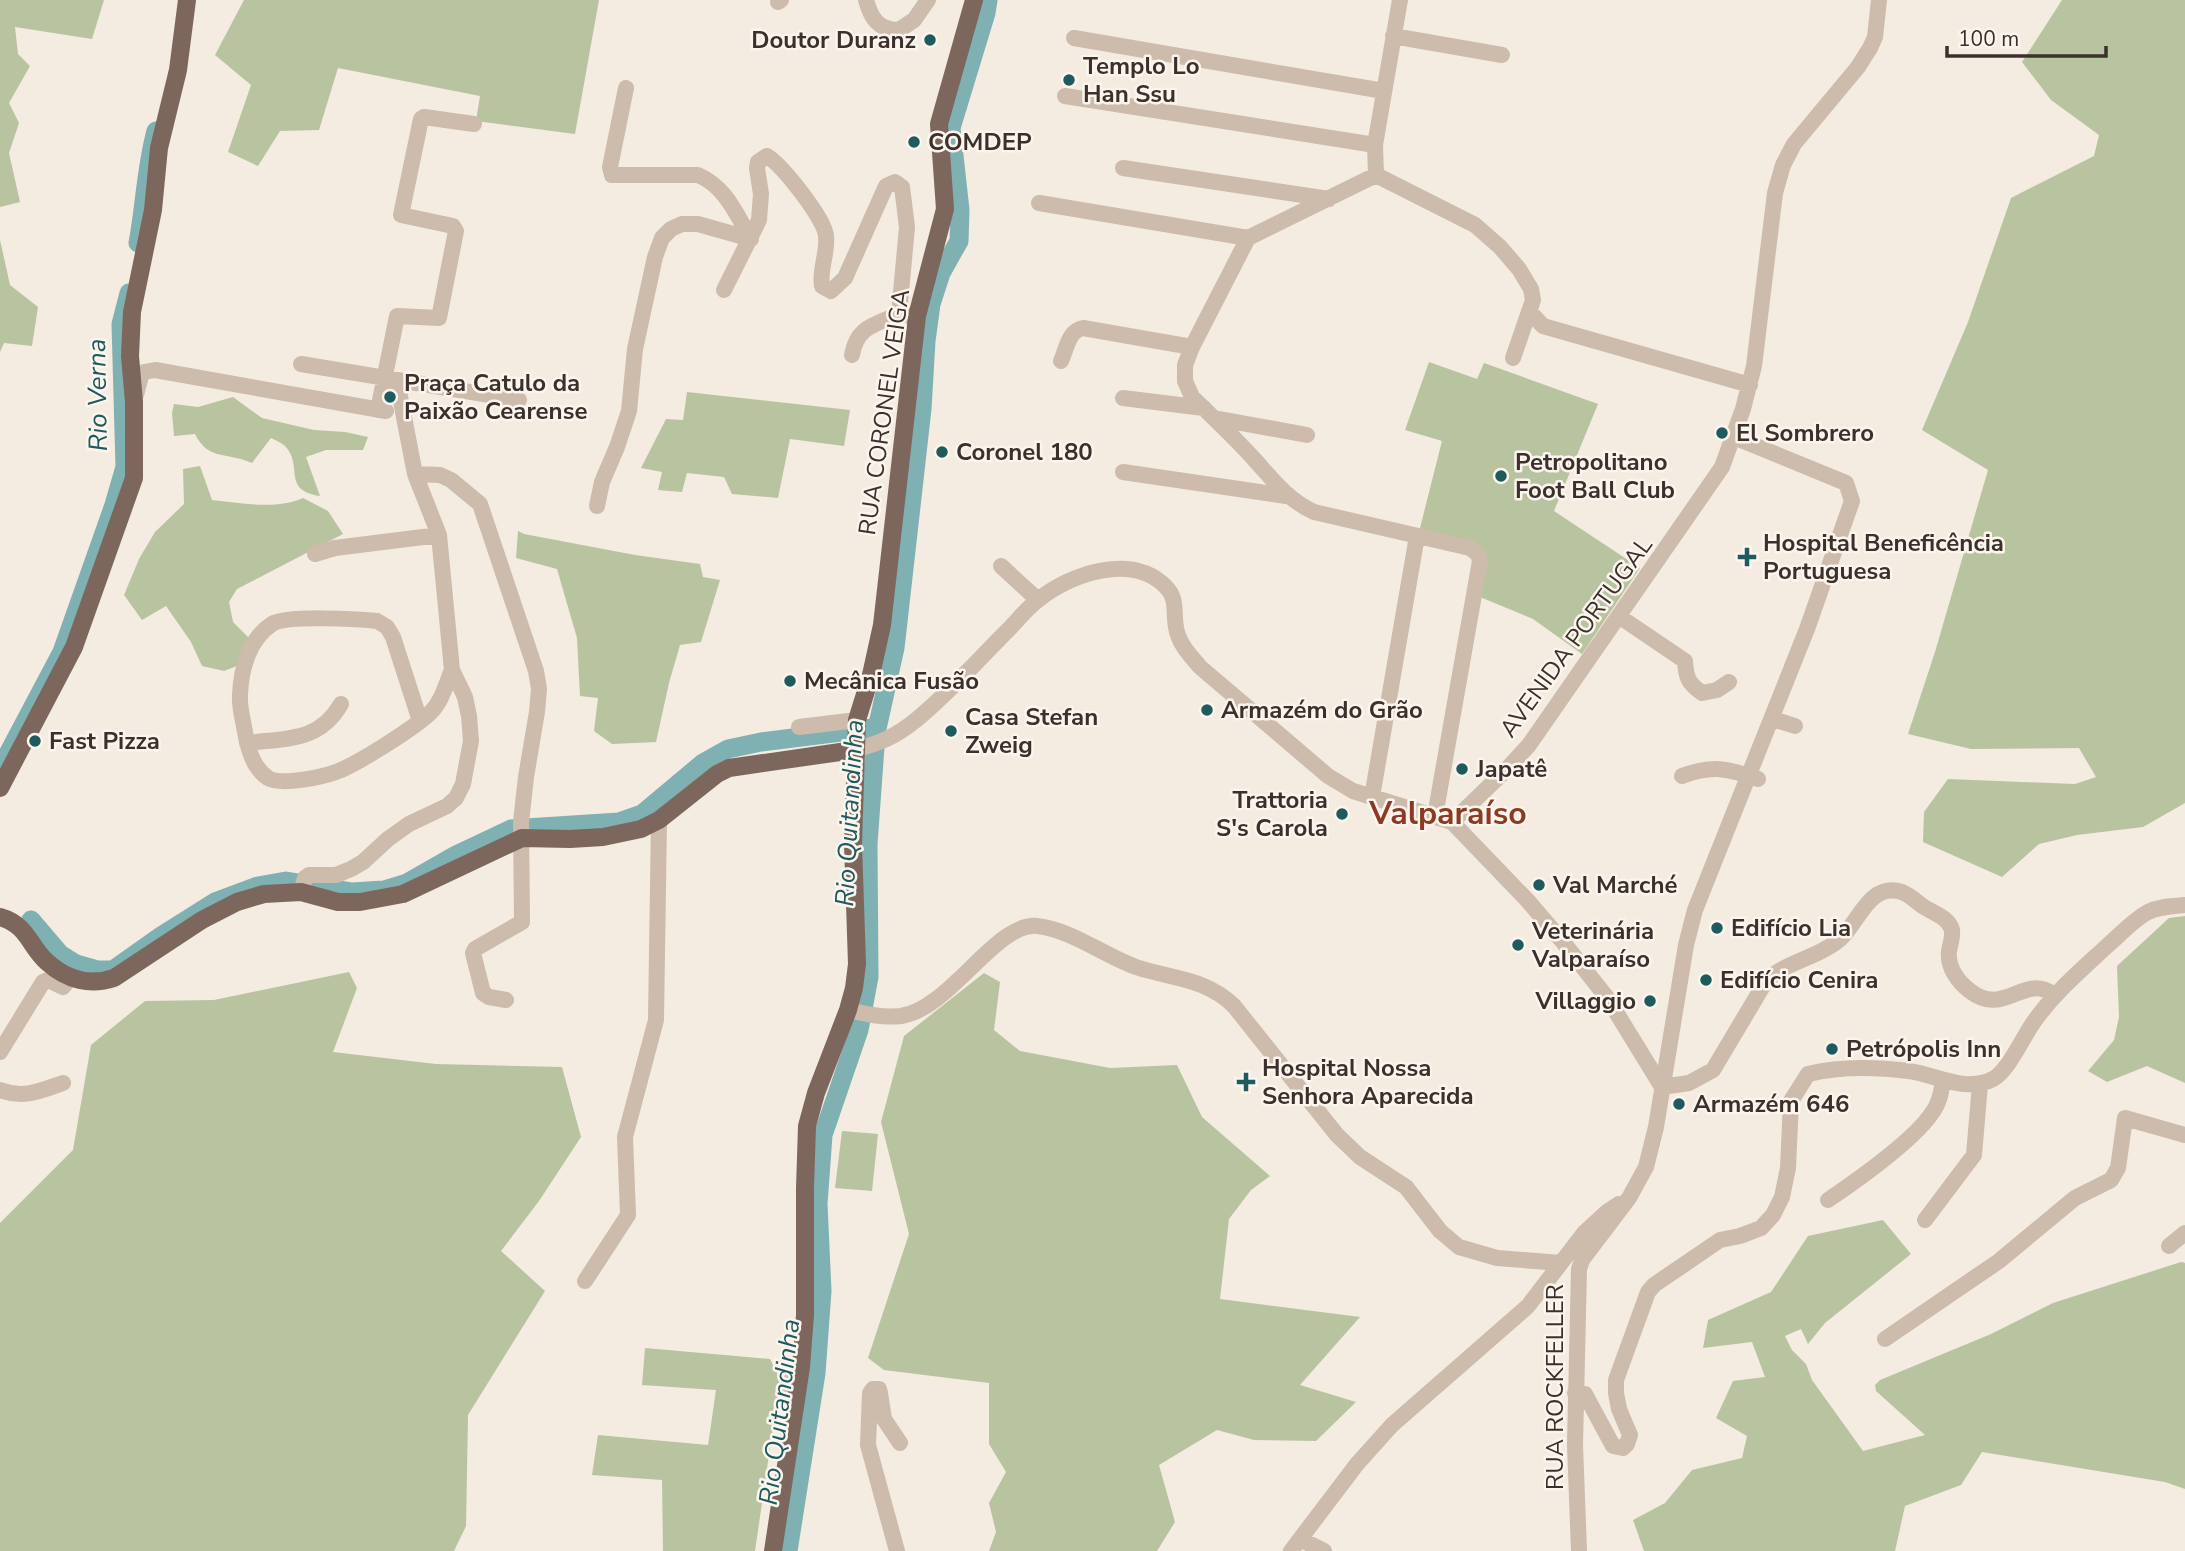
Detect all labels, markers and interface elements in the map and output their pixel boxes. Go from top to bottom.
scale bar [1947,14,2106,58]
place label: Doutor Duranz [751,24,916,56]
text: 100 m [1958,25,2019,53]
marker: Doutor Duranz [922,32,938,48]
place label: Templo Lo Han Ssu [1083,50,1200,110]
marker: Templo Lo Han Ssu [1061,72,1077,88]
place label: COMDEP [928,126,1032,158]
marker: COMDEP [906,134,922,150]
street label: RUA CORONEL VEIGA [851,286,917,537]
water label: Rio Verna [79,338,116,452]
place label: Praça Catulo da Paixão Cearense [404,367,587,427]
marker: Praça Catulo da Paixão Cearense [382,389,398,405]
place label: El Sombrero [1736,417,1874,449]
marker: El Sombrero [1714,425,1730,441]
place label: Coronel 180 [956,436,1093,468]
marker: Coronel 180 [934,444,950,460]
place label: Petropolitano Foot Ball Club [1515,446,1675,506]
marker: Petropolitano Foot Ball Club [1493,468,1509,484]
place label: Hospital Beneficência Portuguesa [1763,527,2004,587]
street label: AVENIDA PORTUGAL [1492,530,1660,744]
marker: Hospital Beneficência Portuguesa [1737,547,1757,567]
place label: Mecânica Fusão [804,665,979,697]
marker: Mecânica Fusão [782,673,798,689]
place label: Armazém do Grão [1221,694,1423,726]
place label: Casa Stefan Zweig [965,701,1098,761]
marker: Armazém do Grão [1199,702,1215,718]
water label: Rio Quitandinha [827,719,872,907]
marker: Casa Stefan Zweig [943,723,959,739]
place label: Fast Pizza [49,725,160,757]
marker: Fast Pizza [27,733,43,749]
place label: Japatê [1475,753,1547,785]
marker: Japatê [1454,761,1470,777]
place label: Trattoria S's Carola [1216,784,1328,844]
district label: Valparaíso [1368,792,1527,835]
marker: Trattoria S's Carola [1334,806,1350,822]
place label: Val Marché [1552,869,1678,901]
marker: Val Marché [1531,877,1547,893]
place label: Edifício Lia [1731,912,1851,944]
place label: Veterinária Valparaíso [1531,915,1654,975]
marker: Edifício Lia [1709,920,1725,936]
marker: Veterinária Valparaíso [1510,937,1526,953]
place label: Edifício Cenira [1720,964,1878,996]
marker: Edifício Cenira [1698,972,1714,988]
place label: Villaggio [1534,985,1636,1017]
marker: Villaggio [1642,993,1658,1009]
place label: Petrópolis Inn [1846,1033,2001,1065]
marker: Petrópolis Inn [1824,1041,1840,1057]
place label: Hospital Nossa Senhora Aparecida [1262,1052,1474,1112]
marker: Hospital Nossa Senhora Aparecida [1236,1072,1256,1092]
place label: Armazém 646 [1693,1088,1849,1120]
marker: Armazém 646 [1671,1096,1687,1112]
street label: RUA ROCKFELLER [1539,1284,1571,1490]
water label: Rio Quitandinha [751,1317,808,1507]

